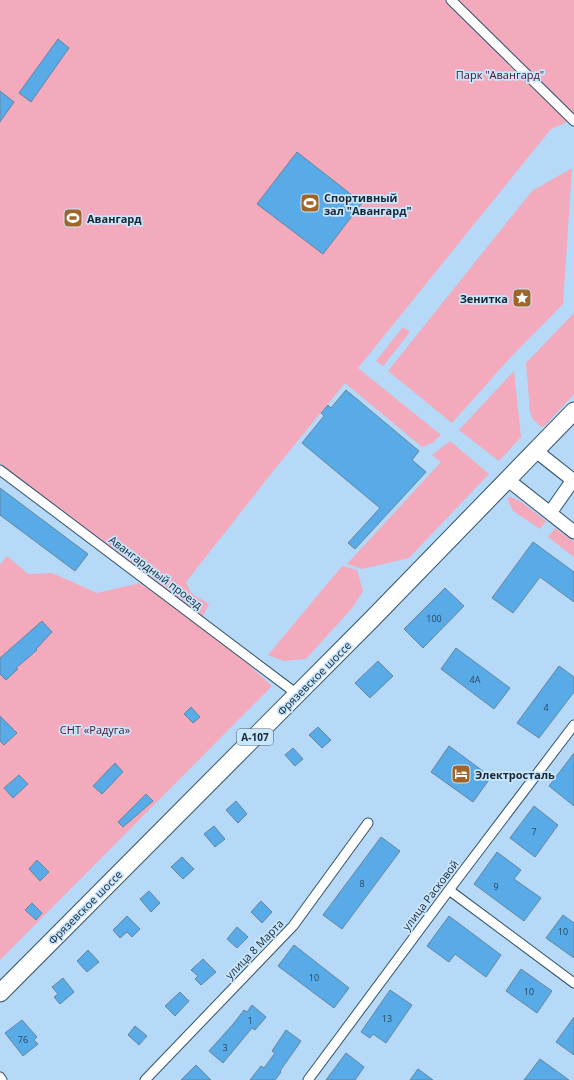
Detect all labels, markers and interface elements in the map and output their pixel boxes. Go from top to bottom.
park label: Парк "Авангард" [456,67,544,82]
place label: Спортивный зал "Авангард" [324,190,412,218]
sports icon: Спортивный зал "Авангард" [299,192,321,214]
sports icon: Авангард [62,207,84,229]
place label: Авангард [87,211,142,226]
place icon: Зенитка [511,287,533,309]
place label: Зенитка [460,291,508,306]
street label: Авангардный проезд [106,532,206,613]
house number: 100 [426,612,442,625]
street label: Фрязевское шоссе [274,638,354,718]
house number: 4А [470,673,481,686]
house number: 4 [543,701,549,714]
park label: СНТ «Радуга» [60,722,131,737]
road number: А-107 [237,729,273,745]
hotel icon: Электросталь [450,763,472,785]
place label: Электросталь [475,767,555,782]
house number: 7 [531,825,537,838]
street label: улица Расковой [398,857,462,933]
street label: Фрязевское шоссе [45,867,125,947]
house number: 8 [359,877,365,890]
house number: 9 [493,880,499,893]
street label: улица 8 Марта [222,916,286,982]
house number: 10 [558,925,568,938]
house number: 10 [309,971,319,984]
house number: 10 [524,985,534,998]
house number: 13 [382,1012,392,1025]
house number: 1 [247,1014,253,1027]
house number: 76 [18,1033,28,1046]
house number: 3 [222,1041,228,1054]

